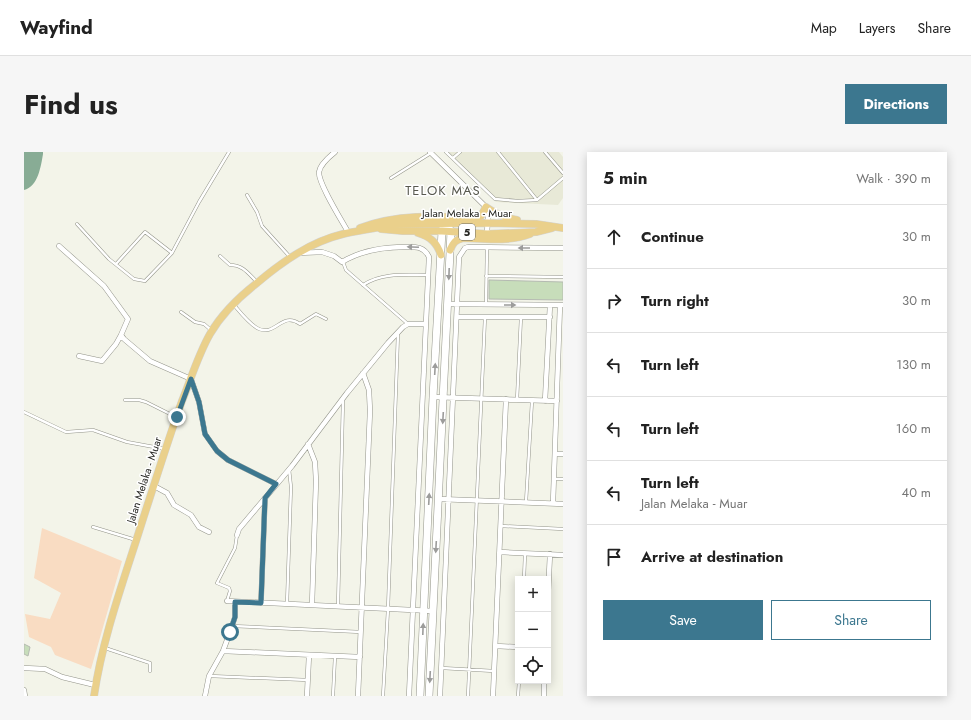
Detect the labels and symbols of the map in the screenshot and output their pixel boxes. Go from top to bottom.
district label: TELOK MAS [405,181,481,200]
street label: Jalan Melaka - Muar [420,205,512,221]
road number: 5 [459,224,475,240]
one-way arrow [406,244,419,250]
one-way arrow [517,245,530,251]
one-way arrow [446,268,453,280]
one-way arrow [504,302,517,308]
one-way arrow [431,363,438,375]
route end [168,408,186,426]
one-way arrow [440,412,446,425]
street label: Jalan Melaka - Muar [122,435,166,527]
one-way arrow [425,493,432,505]
one-way arrow [433,541,440,553]
one-way arrow [420,622,426,635]
route start [221,623,239,641]
one-way arrow [427,671,434,683]

